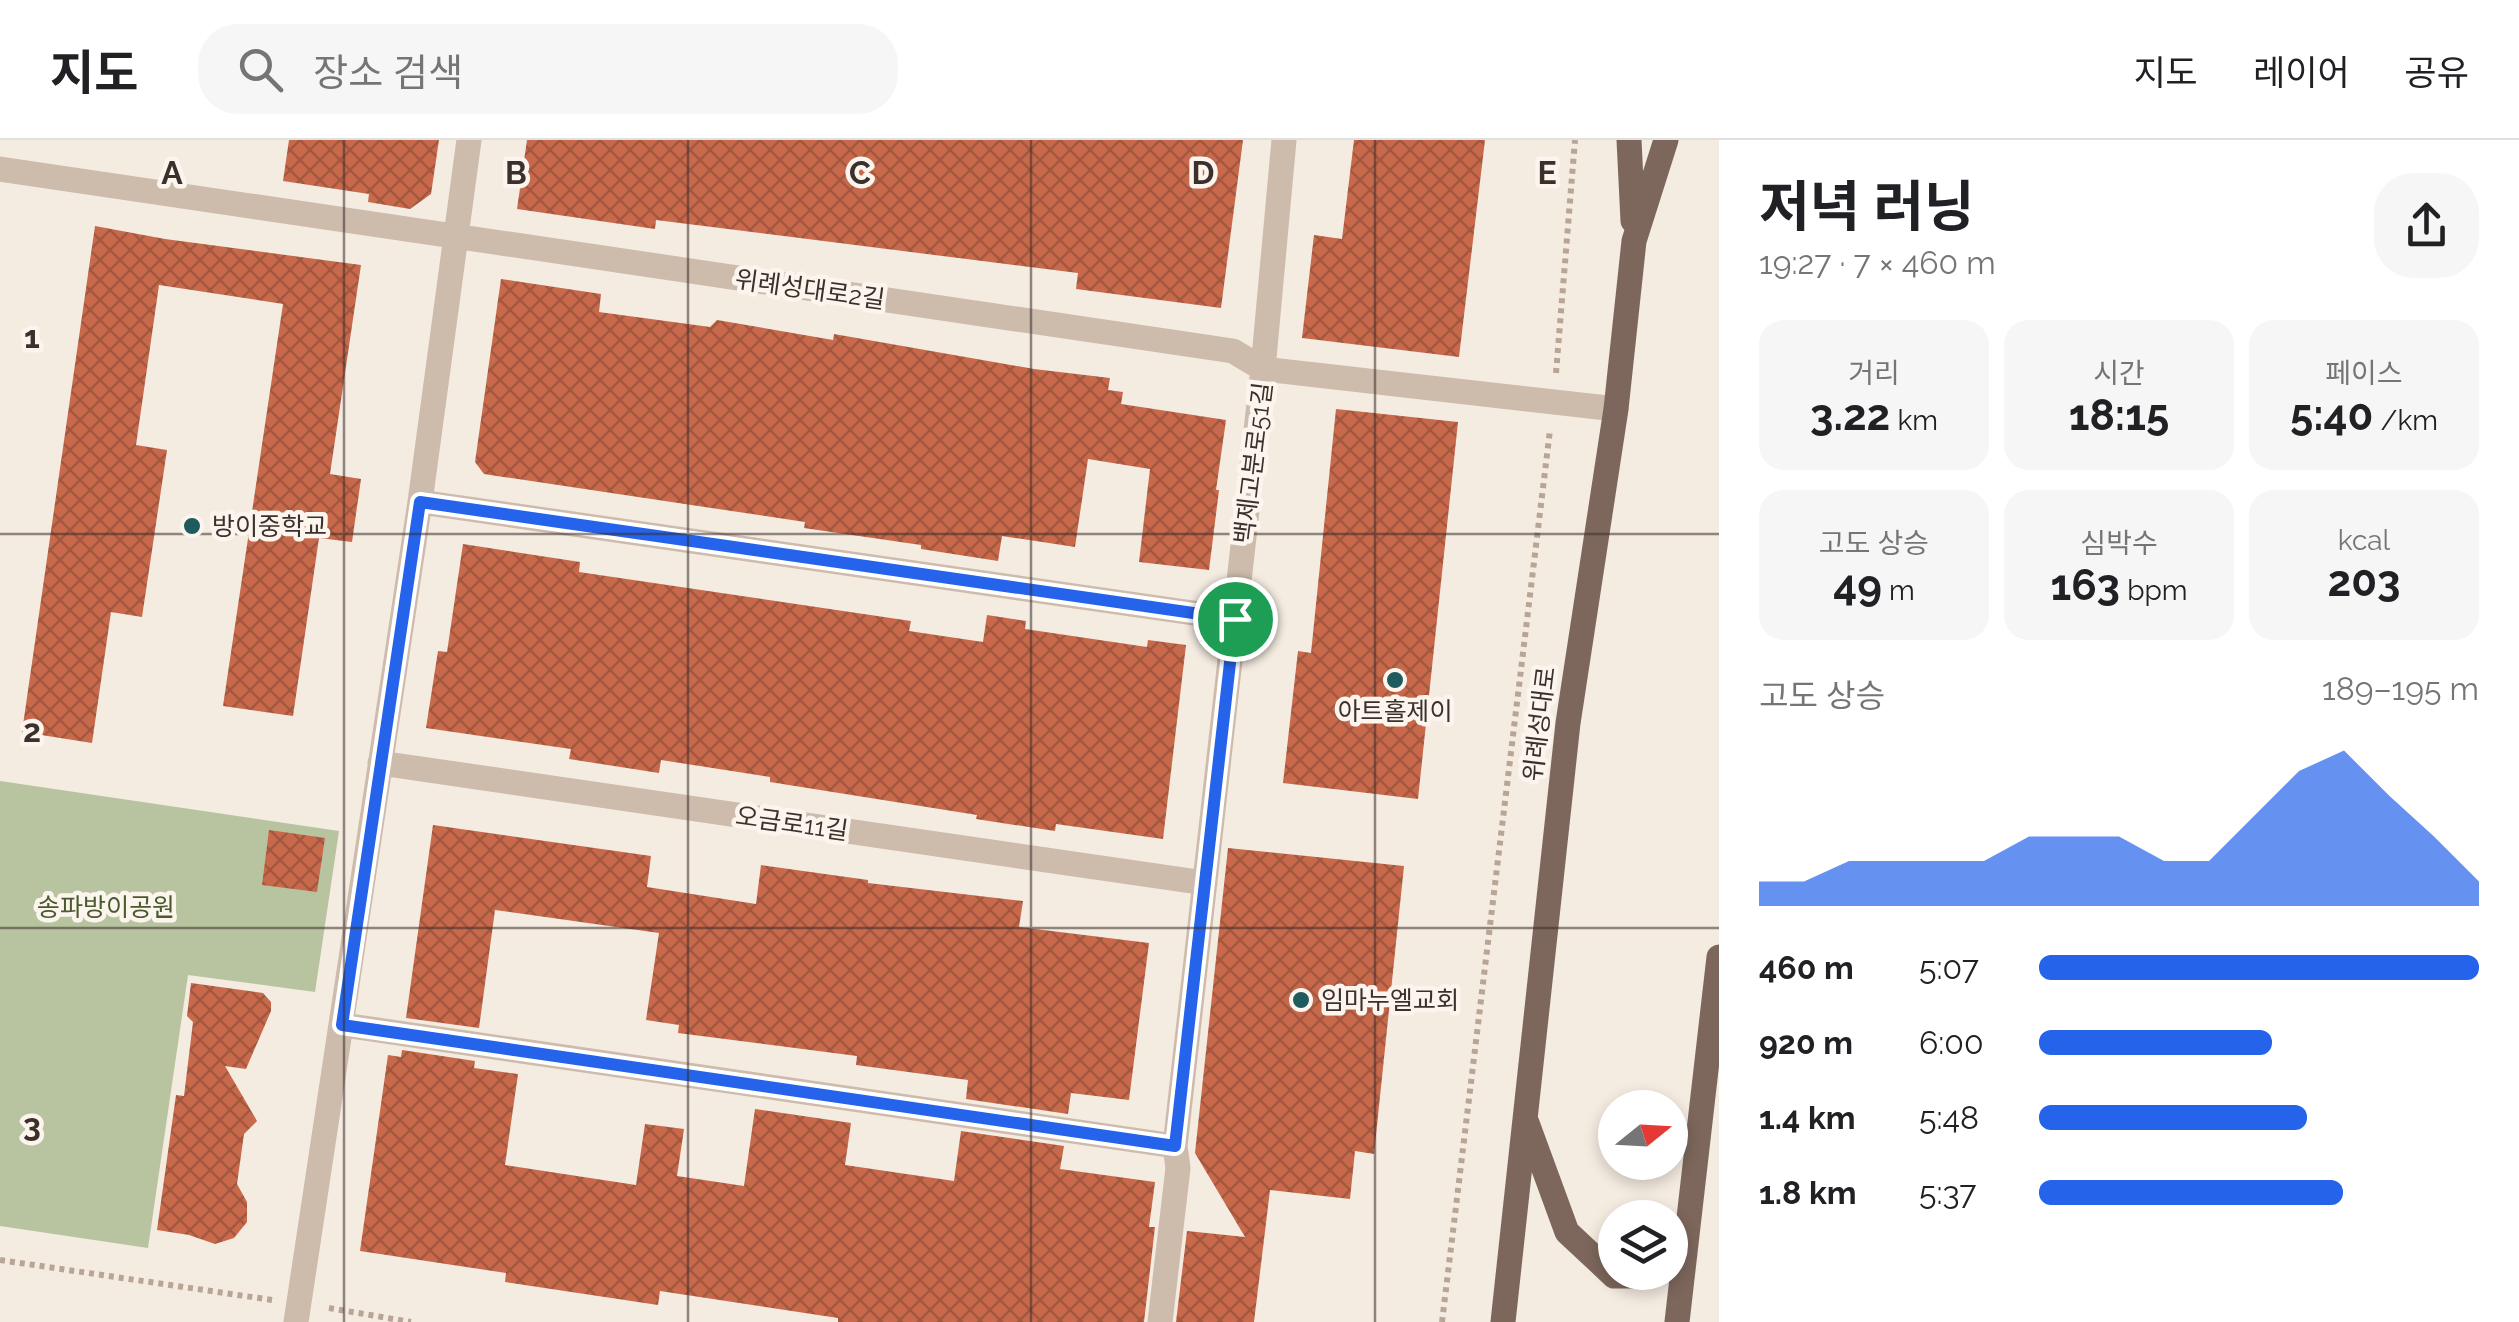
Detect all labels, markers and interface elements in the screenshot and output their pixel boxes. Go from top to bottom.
search box [198,24,898,114]
icon: search [233,42,288,97]
text: 지도 [50,45,138,101]
text: 장소 검색 [313,50,463,95]
text: 지도 [2134,52,2198,93]
text: 레이어 [2253,52,2350,93]
text: 공유 [2405,52,2469,93]
text: A [161,154,183,191]
text: B [505,154,527,191]
text: C [849,154,871,191]
text: D [1192,154,1214,191]
text: E [1537,154,1557,191]
button: share [2374,173,2479,278]
text: 저녁 러닝 [1759,174,1975,239]
text: 19:27 · 7 × 460 m [1759,244,1996,281]
street label: 위례성대로2길 [733,264,887,314]
text: 1 [24,318,40,355]
text: 거리 [1848,357,1900,390]
text: 시간 [2093,357,2145,390]
text: 페이스 [2325,357,2403,390]
street label: 백제고분로51길 [1228,381,1278,545]
text: 3.22 [1810,391,1890,440]
text: 18:15 [2069,391,2169,440]
text: 5:40 [2290,391,2373,440]
text: km [1890,404,1938,437]
text: /km [2373,404,2438,437]
place label: 방이중학교 [212,511,327,541]
marker: 방이중학교 [181,515,203,537]
text: kcal [2338,524,2390,557]
text: 고도 상승 [1819,527,1929,560]
text: 심박수 [2080,527,2158,560]
text: 203 [2328,557,2400,606]
text: 49 [1833,561,1882,610]
text: 163 [2051,561,2120,610]
text: m [1882,574,1915,607]
text: bpm [2120,574,2187,607]
pin [1193,577,1278,662]
icon: arrive [1208,592,1263,647]
street label: 위례성대로 [1517,665,1561,783]
marker: 아트홀제이 [1384,669,1406,691]
text: 189–195 m [2322,670,2479,707]
text: 고도 상승 [1759,677,1885,714]
place label: 아트홀제이 [1337,696,1453,726]
text: 2 [23,712,41,749]
street label: 오금로11길 [734,800,850,846]
park label: 송파방이공원 [37,892,175,922]
text: 460 m [1759,949,1854,986]
text: 5:07 [1919,949,1979,986]
place label: 임마누엘교회 [1321,985,1459,1015]
marker: 임마누엘교회 [1290,989,1312,1011]
text: 920 m [1759,1024,1853,1061]
text: 6:00 [1919,1024,1983,1061]
north arrow [1598,1090,1688,1180]
map controls [1598,1090,1688,1290]
text: 1.4 km [1759,1099,1856,1136]
text: 5:48 [1919,1099,1979,1136]
text: 3 [23,1106,41,1143]
text: 1.8 km [1759,1174,1857,1211]
text: 5:37 [1919,1174,1977,1211]
button: layers [1598,1200,1688,1290]

